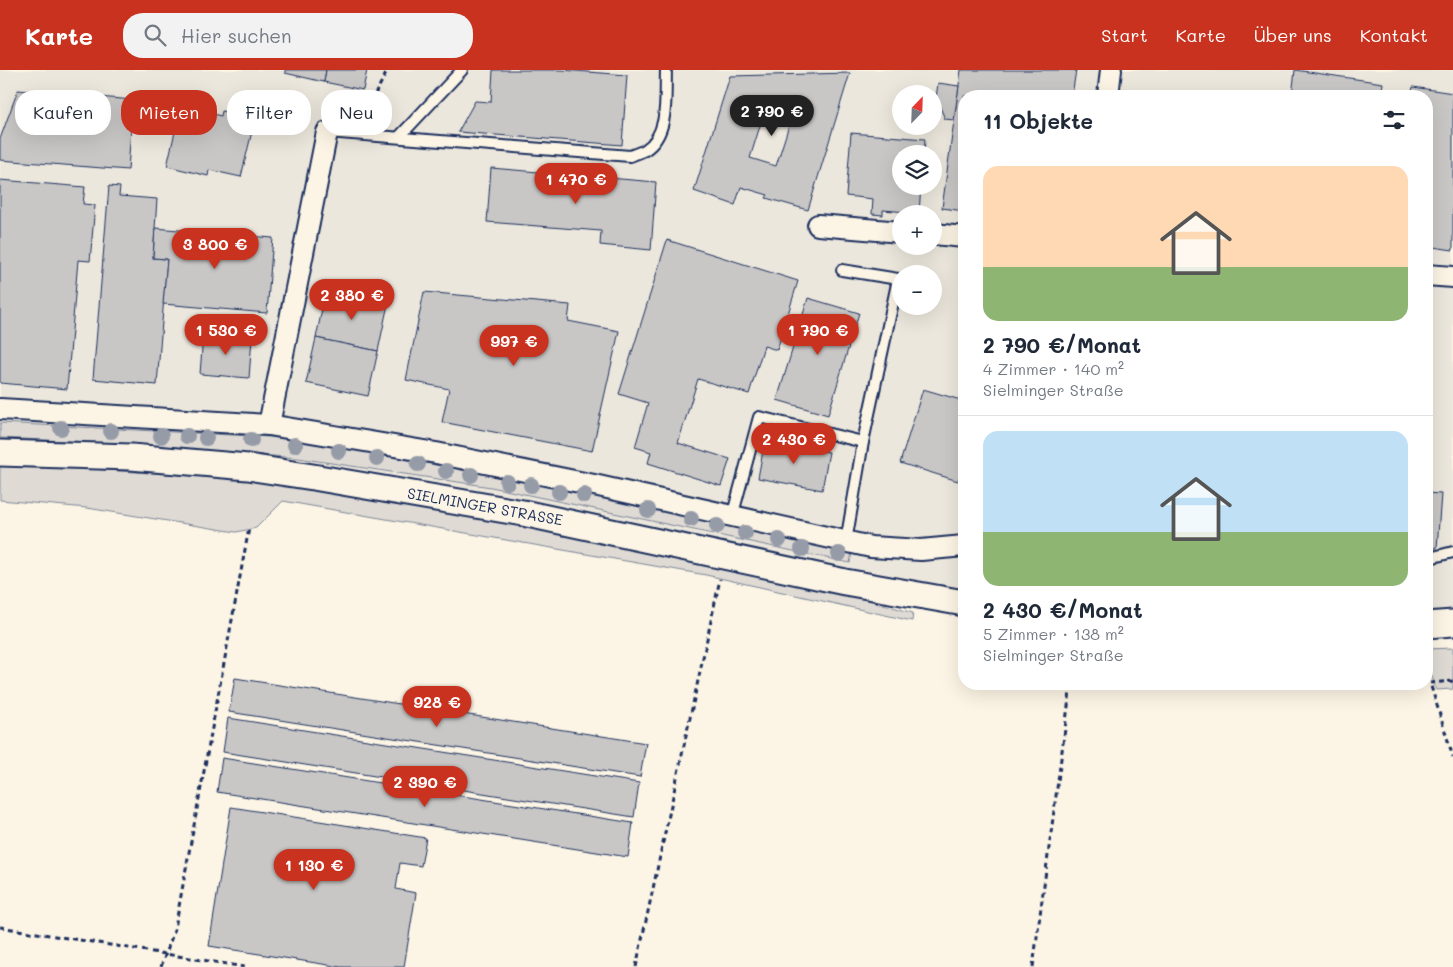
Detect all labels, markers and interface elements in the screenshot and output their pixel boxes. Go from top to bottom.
search box [123,13,473,58]
text: Karte [25,20,93,51]
icon: search [141,21,169,49]
text: Hier suchen [181,23,292,48]
text: Start [1101,23,1148,47]
text: Karte [1176,23,1226,47]
text: Über uns [1254,23,1332,47]
text: Kontakt [1360,23,1428,47]
north arrow [892,85,942,135]
map controls [892,85,942,315]
chip: Kaufen [15,90,111,135]
chip: Mieten [121,90,217,135]
chip: Filter [227,90,311,135]
chip: Neu [321,90,392,135]
pin: 2 790 € [726,94,818,137]
text: 2 790 € [741,100,803,121]
icon: filters [1380,106,1408,134]
text: 11 Objekte [983,107,1093,134]
button: layers [892,145,942,195]
pin: 1 470 € [530,162,622,205]
text: 1 470 € [546,168,606,189]
icon: home [1151,198,1241,288]
button: + [892,205,942,255]
pin: 3 800 € [169,228,261,270]
text: 3 800 € [183,233,247,254]
button: − [892,265,942,315]
pin: 2 380 € [306,278,398,321]
text: 2 380 € [320,284,384,305]
pin: 1 530 € [180,314,272,356]
pin: 1 790 € [772,314,864,356]
text: 1 530 € [196,319,256,340]
text: 1 790 € [788,319,848,340]
pin: 997 € [479,324,549,367]
text: 997 € [491,330,537,351]
text: 2 790 €/Monat [983,331,1141,358]
text: 4 Zimmer · 140 m² [983,358,1124,379]
text: Sielminger Straße [983,379,1124,400]
pin: 2 430 € [748,422,840,465]
text: 2 430 € [762,428,826,449]
icon: home [1151,464,1241,554]
street label: SIELMINGER STRASSE [406,482,565,530]
text: 2 430 €/Monat [983,596,1143,623]
text: 5 Zimmer · 138 m² [983,623,1124,644]
text: Sielminger Straße [983,644,1124,665]
pin: 928 € [402,686,472,728]
text: 928 € [413,691,461,712]
pin: 2 390 € [379,766,471,808]
text: 2 390 € [394,771,456,792]
pin: 1 130 € [268,848,360,891]
text: 1 130 € [285,854,343,875]

